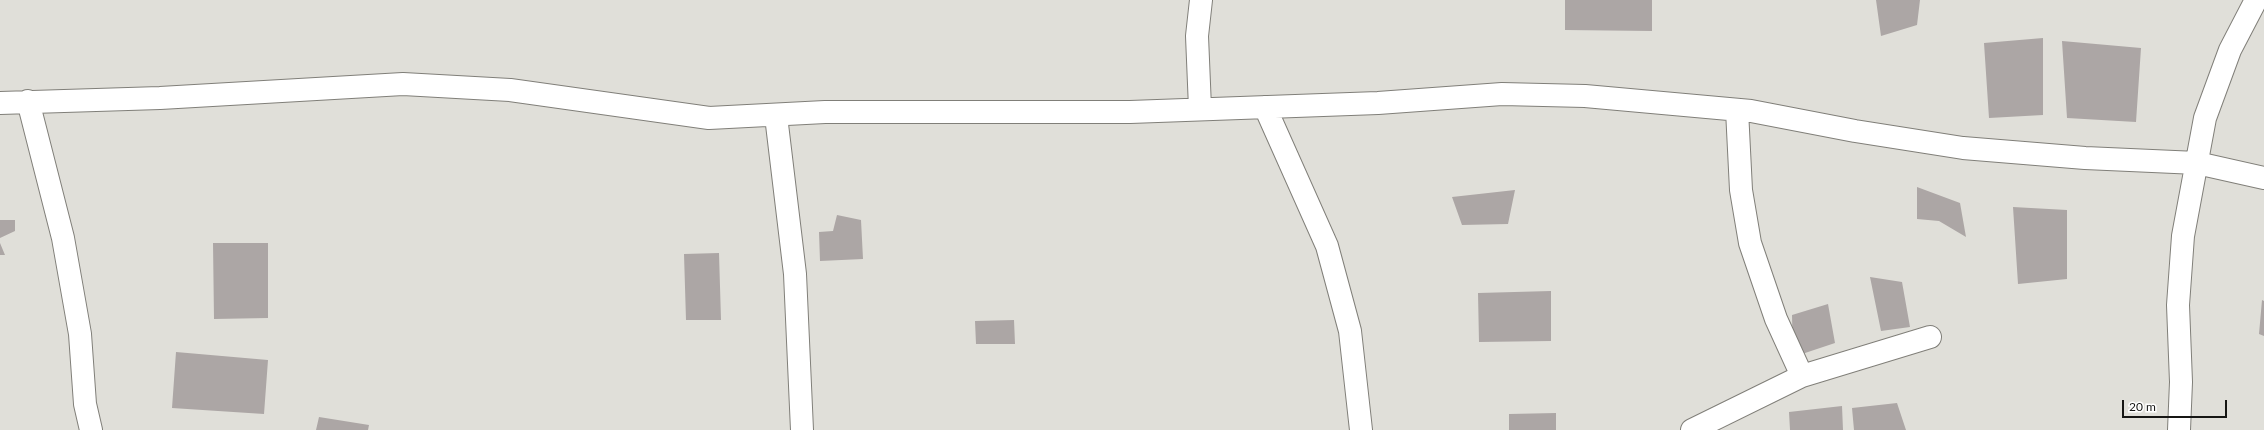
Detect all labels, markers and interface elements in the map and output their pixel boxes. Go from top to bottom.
scale bar [2124,392,2229,418]
text: 20 m [2129,399,2156,414]

